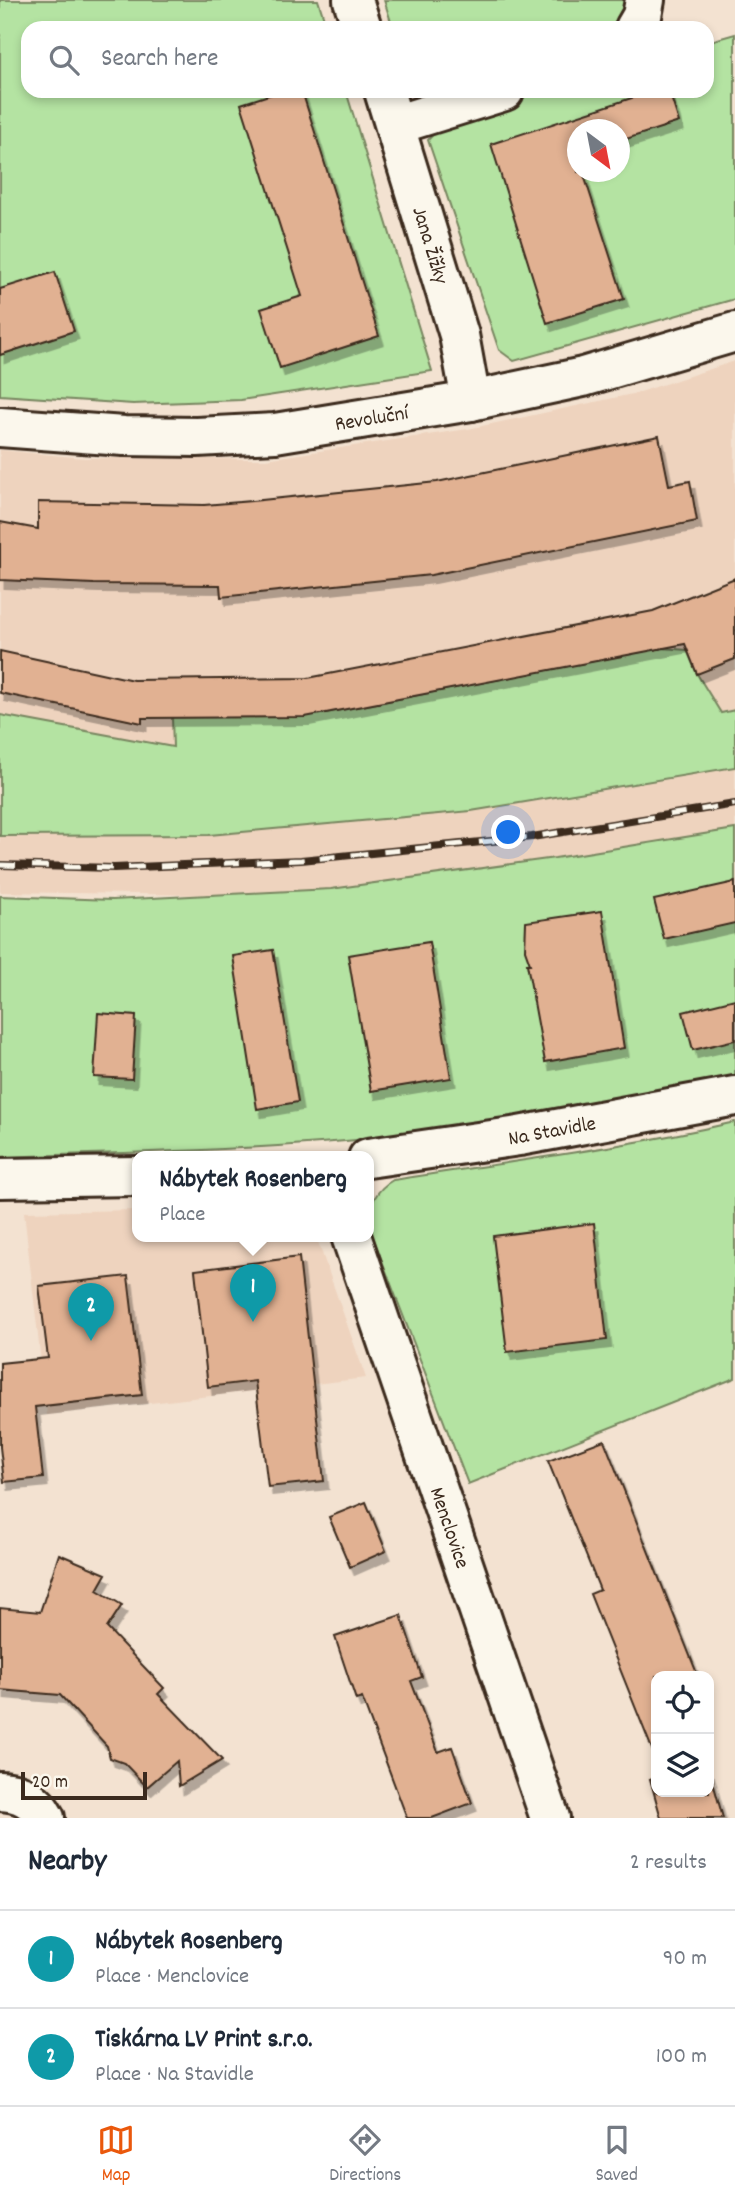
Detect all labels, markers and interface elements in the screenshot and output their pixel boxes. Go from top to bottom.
search box [21,21,714,98]
icon: search [45,41,83,79]
text: Search here [101,41,219,78]
north arrow [567,119,630,182]
street label: Jana Žižky [402,203,455,289]
street label: Revoluční [333,399,413,441]
your location [491,815,525,849]
street label: Na Stavidle [506,1110,599,1155]
popup [132,1151,374,1242]
text: Nábytek Rosenberg [159,1162,347,1199]
text: Place [159,1199,205,1232]
pin: 1 [230,1264,276,1322]
pin: 2 [68,1283,114,1341]
street label: Menclovice [420,1484,476,1573]
map controls [651,1671,714,1797]
button: locate [651,1671,714,1734]
button: layers [651,1734,714,1797]
scale bar [21,1769,147,1801]
text: 20 m [32,1770,68,1797]
text: Nearby [28,1842,106,1885]
text: 2 results [630,1847,707,1880]
text: Nábytek Rosenberg [95,1924,283,1961]
text: 1 [48,1943,54,1976]
text: 90 m [663,1943,707,1976]
text: Place · Menclovice [95,1961,249,1994]
text: Tiskárna LV Print s.r.o. [95,2022,313,2059]
text: 2 [46,2041,56,2074]
text: 100 m [656,2041,707,2074]
text: Place · Na Stavidle [95,2059,254,2092]
tab: Map [97,2121,135,2190]
tab: Directions [329,2121,401,2190]
tab: Saved [595,2121,638,2190]

